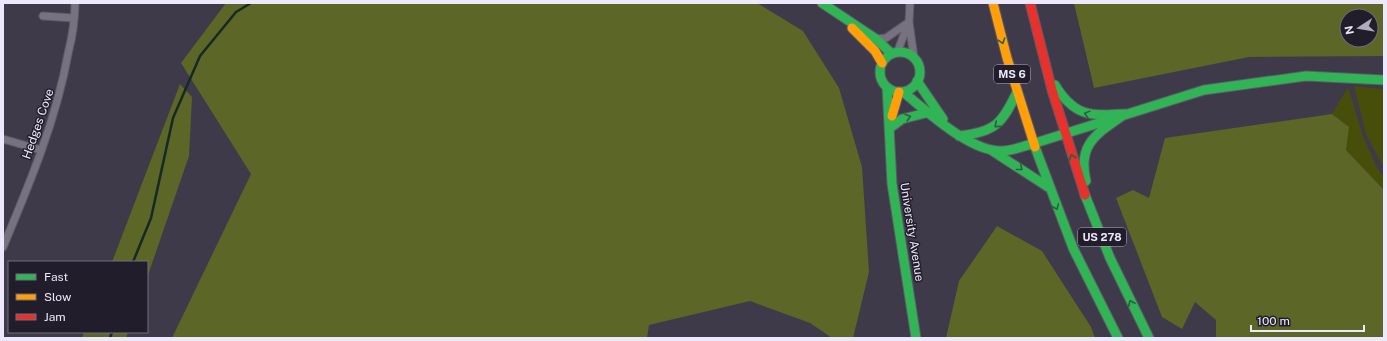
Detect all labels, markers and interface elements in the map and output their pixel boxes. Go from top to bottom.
north arrow [1339,8,1379,48]
text: N [1342,25,1356,36]
one-way arrow [997,37,1006,44]
road number: MS 6 [994,65,1030,83]
street label: Hedges Cove [19,87,57,161]
one-way arrow [1083,110,1090,119]
one-way arrow [905,113,912,122]
one-way arrow [994,120,1002,127]
one-way arrow [1068,154,1076,161]
one-way arrow [1015,164,1022,171]
street label: University Avenue [897,182,927,283]
one-way arrow [1051,202,1059,210]
road number: US 278 [1078,228,1126,246]
legend [8,261,148,333]
text: Fast [44,270,69,284]
text: Slow [44,290,72,304]
one-way arrow [1128,300,1136,307]
scale bar [1251,307,1364,333]
text: Jam [44,310,66,324]
text: 100 m [1257,314,1290,328]

